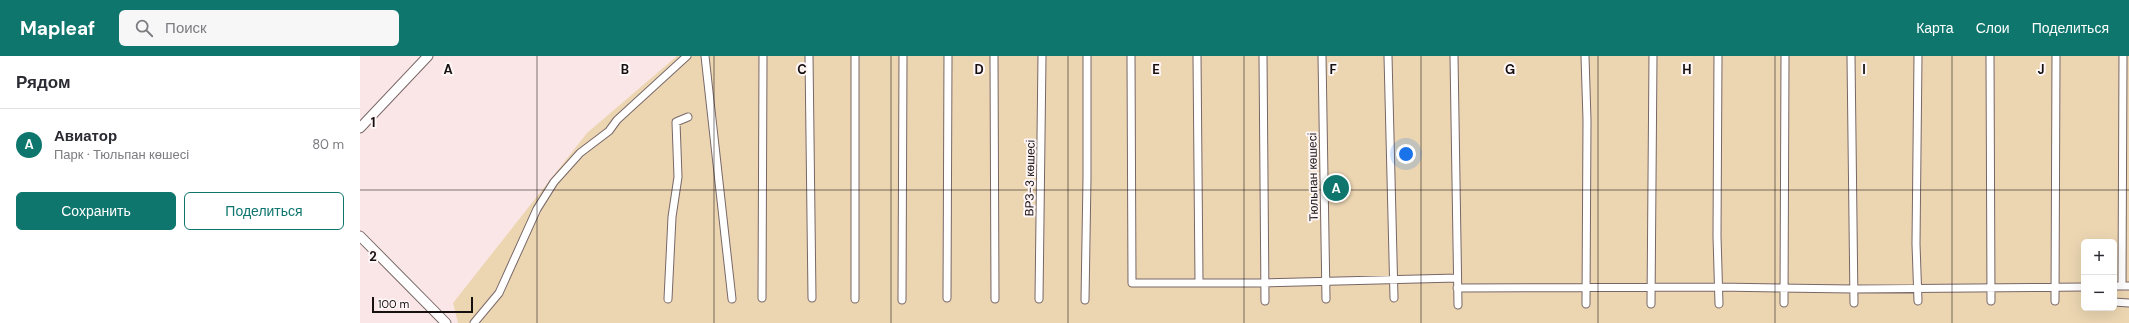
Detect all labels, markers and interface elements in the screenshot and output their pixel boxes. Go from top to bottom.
search box [119,10,399,46]
text: Mapleaf [20,16,95,41]
icon: search [133,17,155,39]
text: Поиск [165,18,207,38]
text: Карта [1916,19,1954,37]
text: Слои [1976,19,2010,37]
text: Поделиться [2032,19,2109,37]
text: A [443,61,453,78]
text: B [621,61,629,78]
text: C [797,61,807,78]
text: D [974,61,984,78]
text: E [1152,61,1160,78]
text: F [1329,61,1337,78]
text: G [1505,61,1515,78]
text: H [1682,61,1692,78]
text: I [1862,61,1866,78]
text: J [2037,61,2045,78]
text: Рядом [16,71,71,93]
text: 1 [371,114,375,131]
text: Авиатор [54,126,117,146]
street label: Тюльпан көшесі [1304,133,1322,221]
text: A [24,136,34,153]
text: 80 m [312,136,344,153]
street label: ВРЗ-3 көшесі [1021,140,1039,216]
your location [1396,144,1416,164]
text: Парк · Тюльпан көшесі [54,146,189,163]
pin: A [1323,173,1349,203]
button: Сохранить [16,192,176,230]
button: Поделиться [184,192,344,230]
map controls [2081,239,2117,311]
button: + [2081,239,2117,275]
text: 2 [369,248,377,265]
button: − [2081,275,2117,311]
scale bar [372,295,473,314]
text: 100 m [378,297,409,311]

